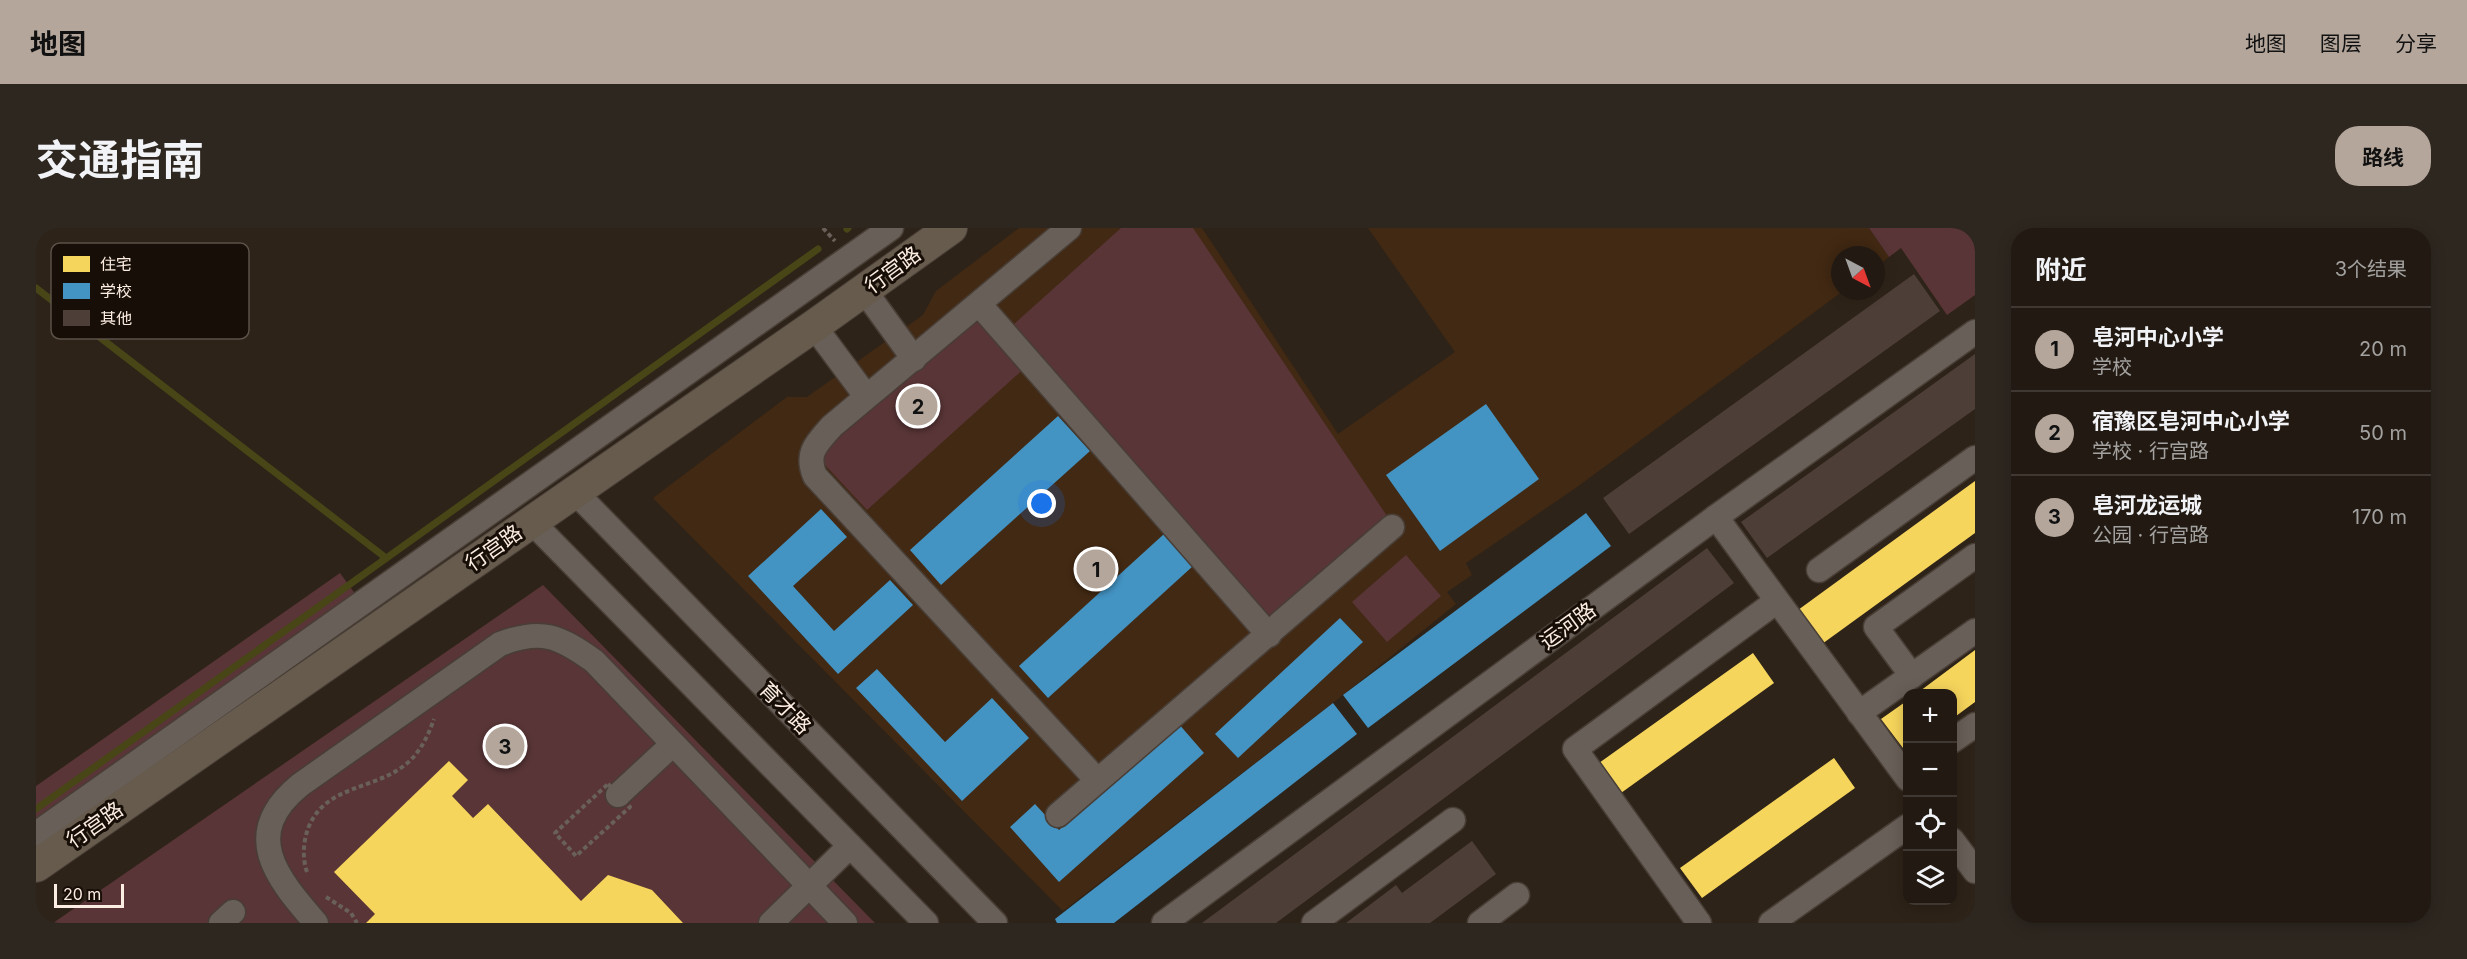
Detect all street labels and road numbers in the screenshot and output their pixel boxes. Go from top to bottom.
street label: 行宫路 [860,241,926,298]
street label: 行宫路 [461,519,527,576]
street label: 运河路 [1535,597,1601,654]
street label: 育才路 [754,676,816,739]
street label: 行宫路 [62,796,128,853]

